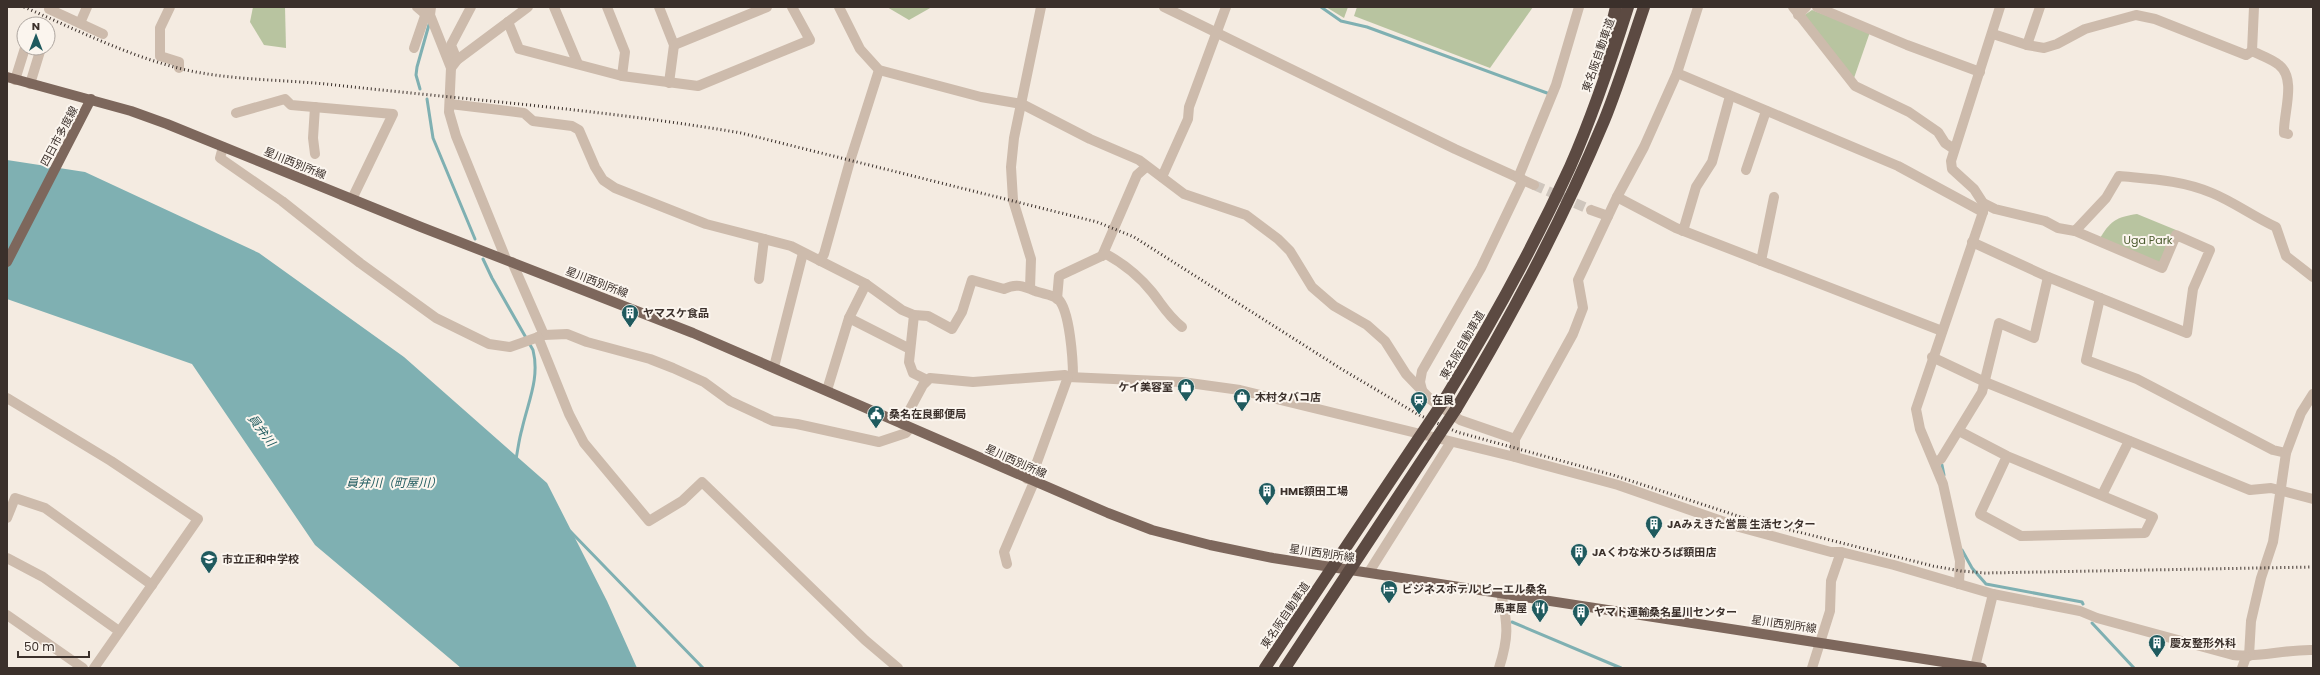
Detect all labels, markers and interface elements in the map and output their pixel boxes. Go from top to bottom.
north arrow [16,16,56,56]
street label: 東名阪自動車道 [1578,16,1618,94]
text: N [32,18,40,34]
street label: 四日市多度線 [36,103,82,169]
street label: 星川西別所線 [261,143,329,183]
park label: Uga Park [2124,232,2173,248]
street label: 星川西別所線 [563,263,631,301]
building icon: ヤマスケ食品 [620,303,640,328]
place label: ヤマスケ食品 [643,305,709,321]
street label: 東名阪自動車道 [1436,308,1488,382]
shop icon: ケイ美容室 [1176,377,1196,402]
place label: ケイ美容室 [1118,379,1173,395]
shop icon: 木村タバコ店 [1232,387,1252,412]
place label: 木村タバコ店 [1255,389,1321,405]
station icon: 在良 [1409,390,1429,415]
place label: 在良 [1432,392,1454,408]
public building icon: 桑名在良郵便局 [866,404,886,429]
place label: 桑名在良郵便局 [889,406,966,422]
water label: 員弁川 [244,411,281,451]
street label: 星川西別所線 [983,440,1049,482]
water label: 員弁川（町屋川） [346,474,442,491]
building icon: HME額田工場 [1257,481,1277,506]
place label: HME額田工場 [1280,483,1348,499]
building icon: JAみえきた営農 生活センター [1644,514,1664,539]
place label: JAみえきた営農 生活センター [1667,516,1815,532]
street label: 星川西別所線 [1288,540,1356,566]
building icon: JAくわな米ひろば額田店 [1569,542,1589,567]
place label: JAくわな米ひろば額田店 [1592,544,1716,560]
school or university icon: 市立正和中学校 [199,549,219,574]
place label: 市立正和中学校 [222,551,299,567]
street label: 東名阪自動車道 [1257,579,1313,651]
hotel icon: ビジネスホテル ピーエル桑名 [1379,579,1399,604]
place label: ビジネスホテル ピーエル桑名 [1402,581,1547,597]
restaurant icon: 馬車屋 [1530,598,1550,623]
place label: 馬車屋 [1494,600,1527,616]
building icon: ヤマト運輸桑名星川センター [1571,602,1591,627]
place label: ヤマト運輸桑名星川センター [1594,604,1737,620]
street label: 星川西別所線 [1750,611,1818,637]
scale bar [18,633,89,659]
building icon: 慶友整形外科 [2147,633,2167,658]
place label: 慶友整形外科 [2170,635,2236,651]
text: 50 m [24,638,55,655]

